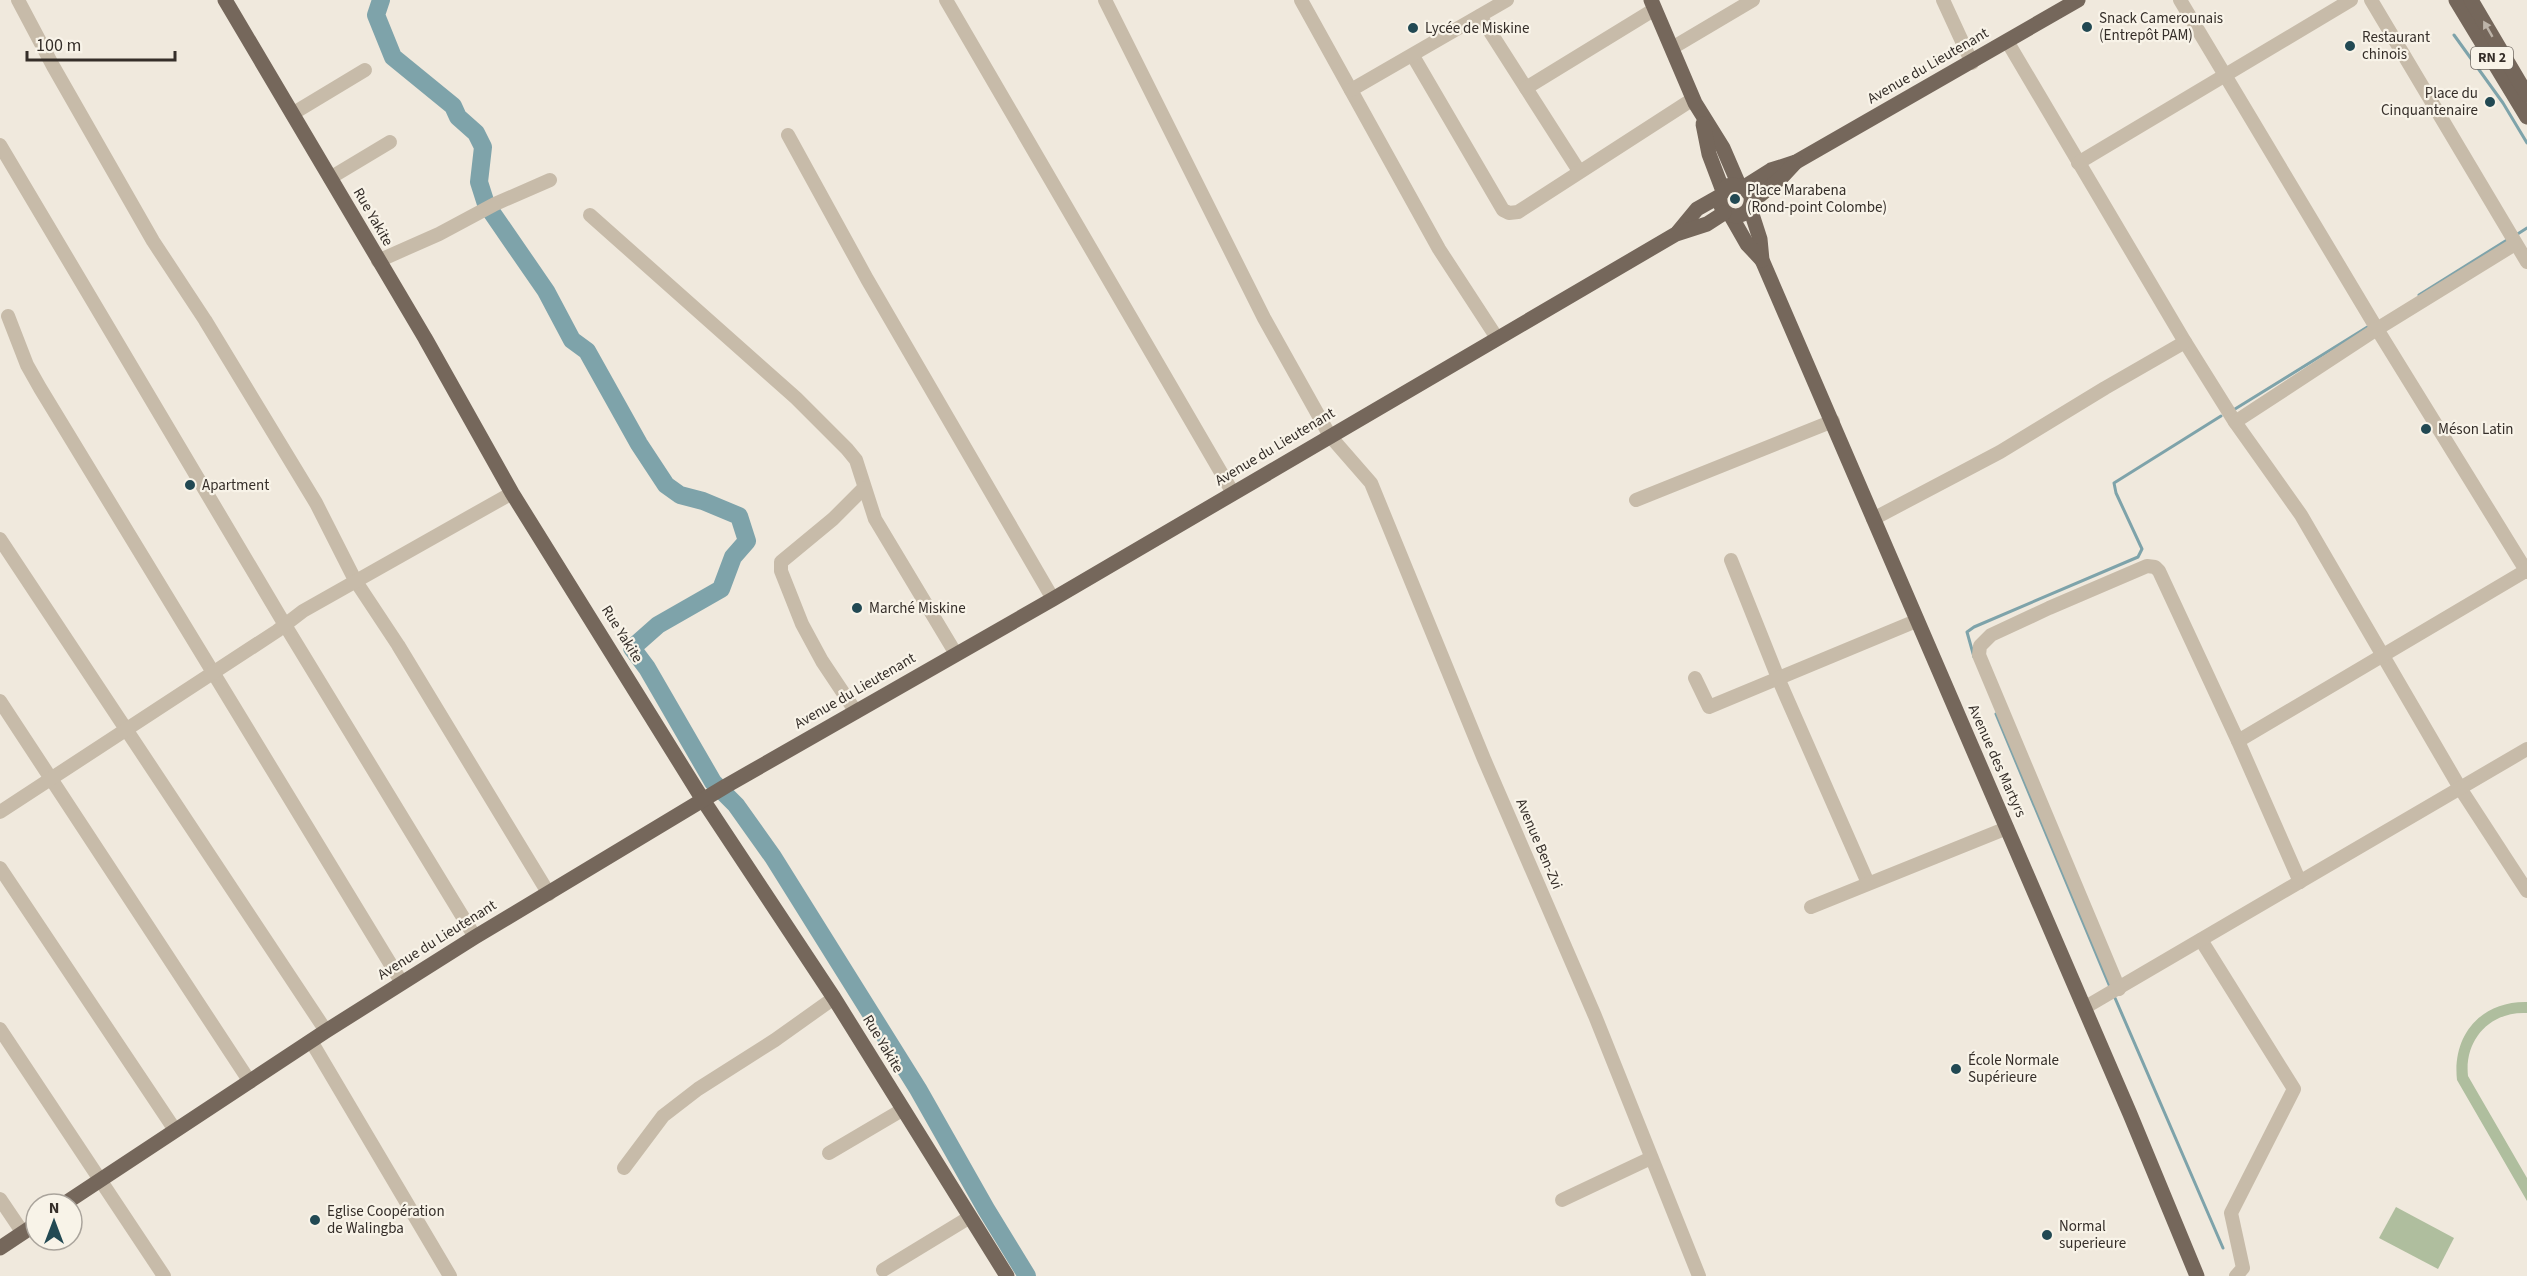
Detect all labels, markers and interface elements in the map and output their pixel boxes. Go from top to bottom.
place label: Snack Camerounais (Entrepôt PAM) [2099,8,2223,46]
place label: Lycée de Miskine [1425,18,1530,39]
marker: Snack Camerounais (Entrepôt PAM) [2080,20,2094,34]
marker: Lycée de Miskine [1406,21,1420,35]
one-way arrow [2483,21,2494,37]
street label: Avenue du Lieutenant [1864,23,1992,109]
scale bar [27,24,176,62]
place label: Restaurant chinois [2362,27,2430,65]
text: 100 m [36,33,81,58]
marker: Restaurant chinois [2343,39,2357,53]
road number: RN 2 [2471,47,2513,69]
place label: Place du Cinquantenaire [2381,83,2478,121]
marker: Place du Cinquantenaire [2483,95,2497,109]
place label: Place Marabena (Rond-point Colombe) [1747,180,1887,218]
street label: Rue Yakite [348,184,398,250]
marker: Place Marabena (Rond-point Colombe) [1728,192,1742,206]
street label: Avenue du Lieutenant [1211,403,1339,491]
place label: Méson Latin [2438,419,2514,440]
marker: Méson Latin [2419,422,2433,436]
place label: Apartment [202,475,269,496]
marker: Apartment [183,478,197,492]
place label: Marché Miskine [869,598,966,619]
street label: Rue Yakite [596,601,648,667]
marker: Marché Miskine [850,601,864,615]
street label: Avenue du Lieutenant [791,648,919,734]
street label: Avenue des Martyrs [1963,701,2031,821]
street label: Avenue Ben-Zvi [1510,795,1568,893]
street label: Avenue du Lieutenant [373,895,501,985]
street label: Rue Yakite [857,1011,909,1077]
place label: École Normale Supérieure [1968,1050,2059,1088]
marker: École Normale Supérieure [1949,1062,1963,1076]
north arrow [24,1192,84,1252]
text: N [49,1197,59,1219]
place label: Eglise Coopération de Walingba [327,1201,445,1239]
marker: Eglise Coopération de Walingba [308,1213,322,1227]
place label: Normal superieure [2059,1216,2126,1254]
marker: Normal superieure [2040,1228,2054,1242]

